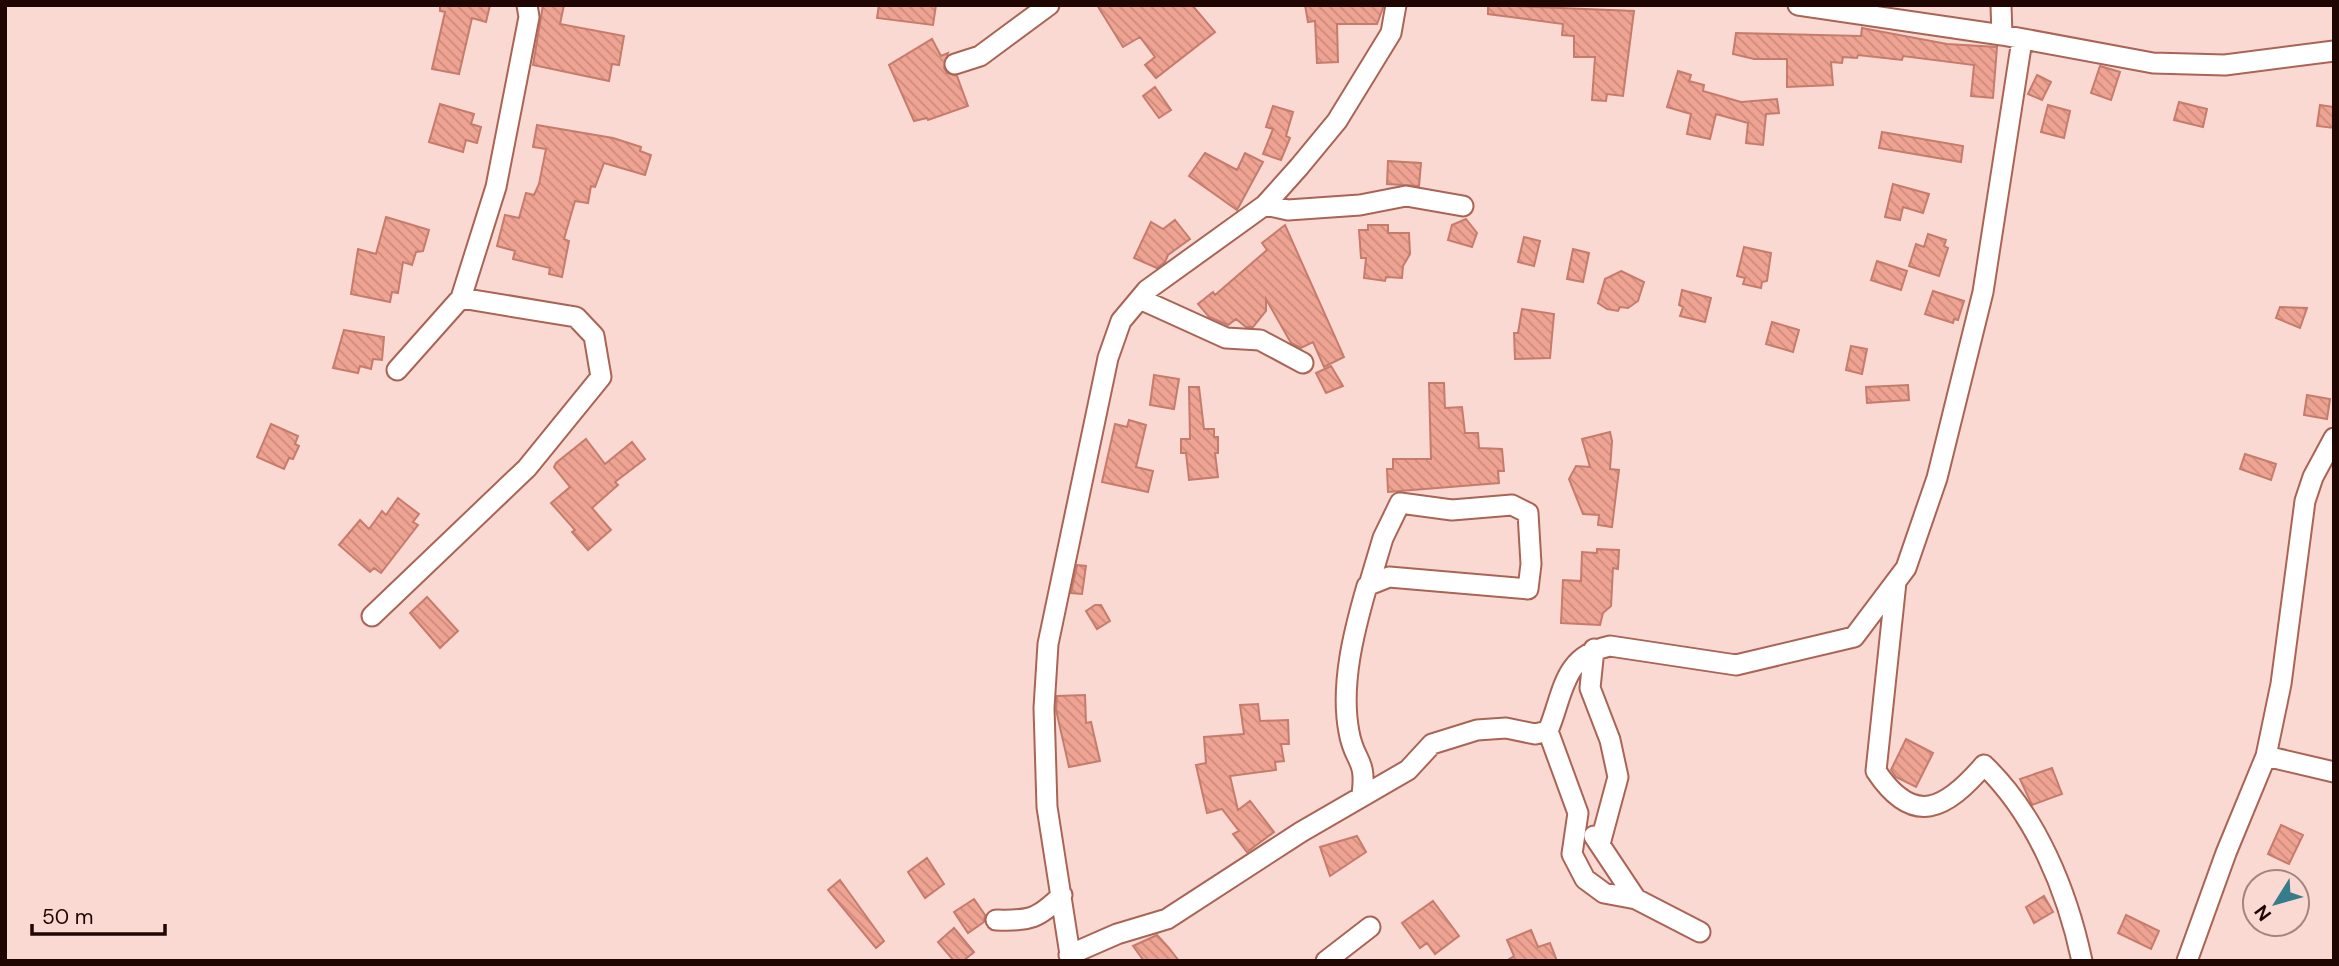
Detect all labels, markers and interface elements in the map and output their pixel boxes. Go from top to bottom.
north arrow [2241,868,2311,938]
scale bar [32,892,164,936]
text: N [2249,900,2277,926]
text: 50 m [42,903,93,931]

